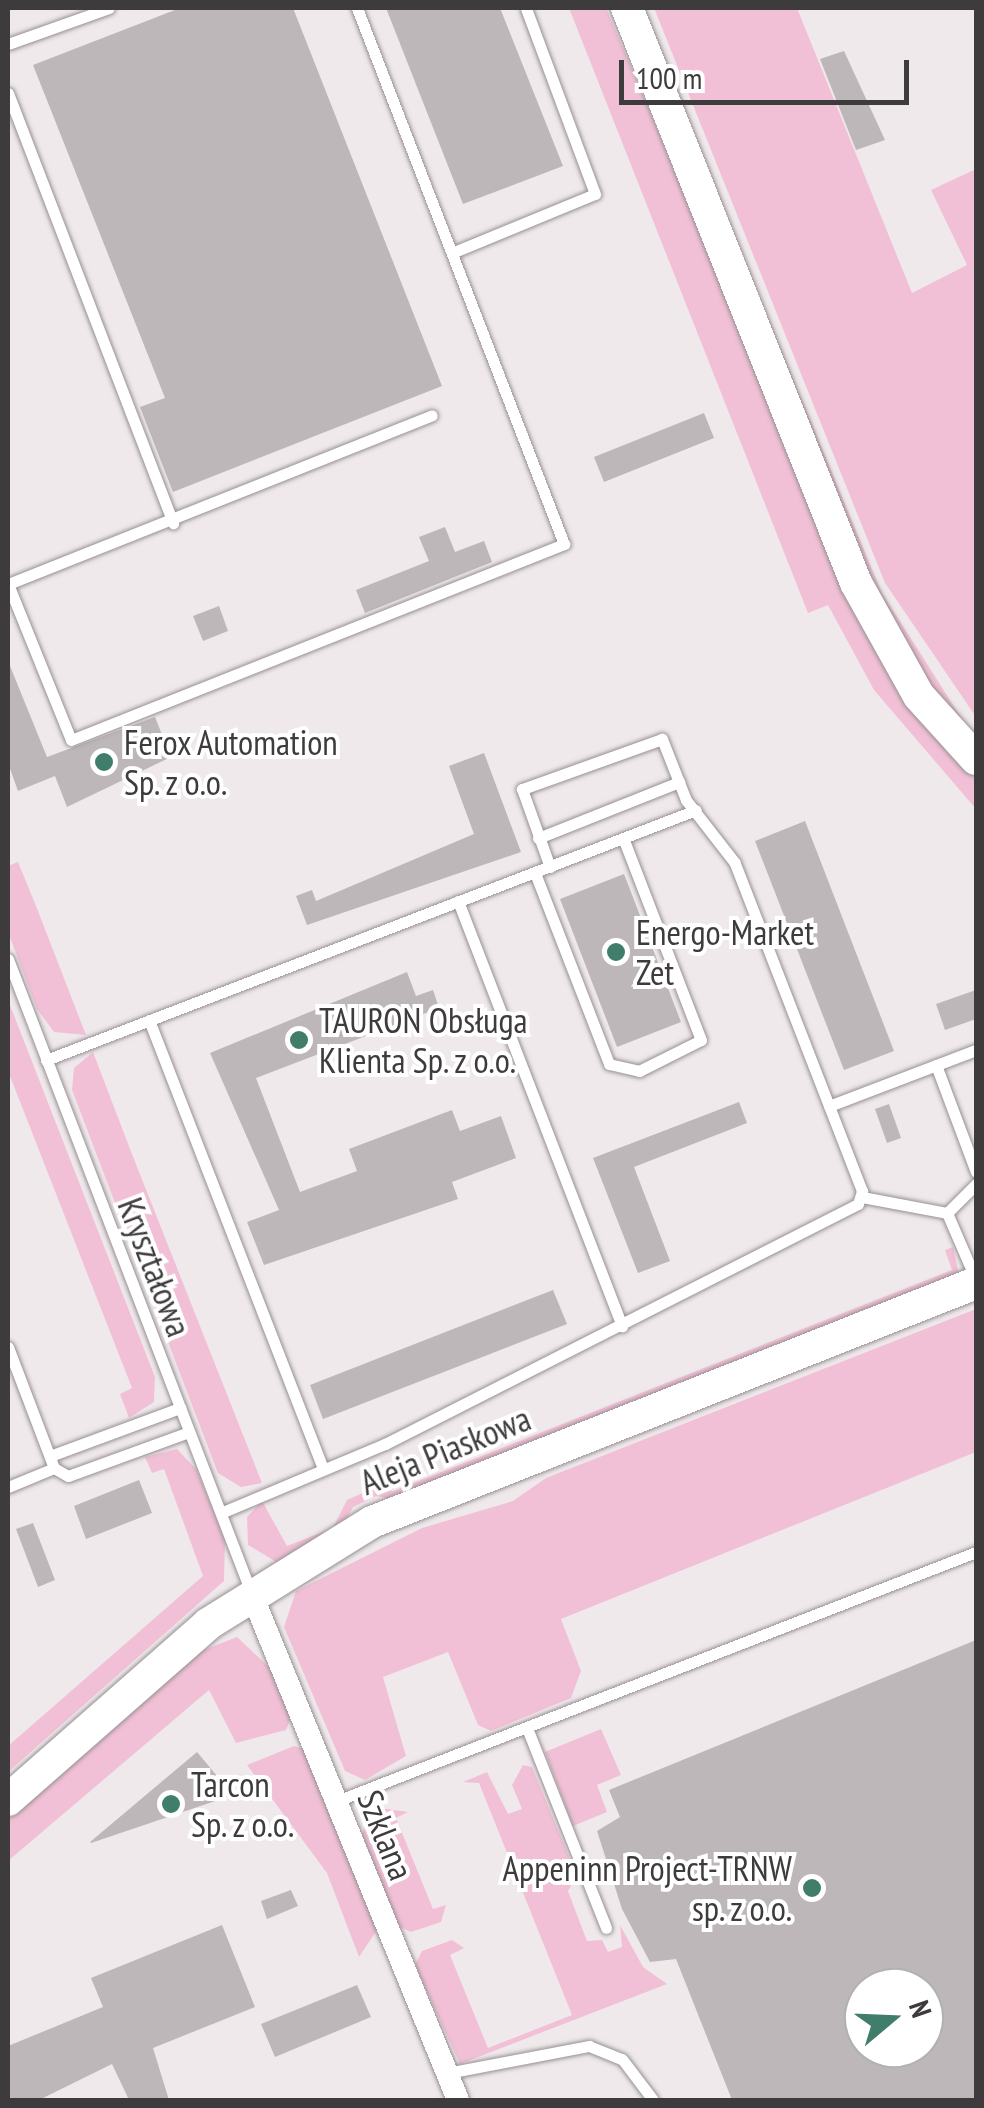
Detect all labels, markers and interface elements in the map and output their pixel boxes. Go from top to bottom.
scale bar [624,40,914,102]
text: 100 m [636,58,702,97]
place label: Ferox Automation Sp. z o.o. [124,721,339,803]
marker: Ferox Automation Sp. z o.o. [93,751,115,773]
place label: Energo-Market Zet [636,911,814,993]
marker: Energo-Market Zet [605,941,627,963]
place label: TAURON Obsługa Klienta Sp. z o.o. [319,999,528,1081]
marker: TAURON Obsługa Klienta Sp. z o.o. [288,1029,310,1051]
street label: Kryształowa [109,1192,201,1342]
street label: Aleja Piaskowa [354,1397,536,1503]
place label: Tarcon Sp. z o.o. [191,1763,297,1845]
street label: Szklana [349,1784,423,1886]
marker: Tarcon Sp. z o.o. [160,1793,182,1815]
place label: Appeninn Project-TRNW sp. z o.o. [503,1847,792,1929]
marker: Appeninn Project-TRNW sp. z o.o. [801,1877,823,1899]
north arrow [844,1968,944,2068]
text: N [901,1996,941,2022]

